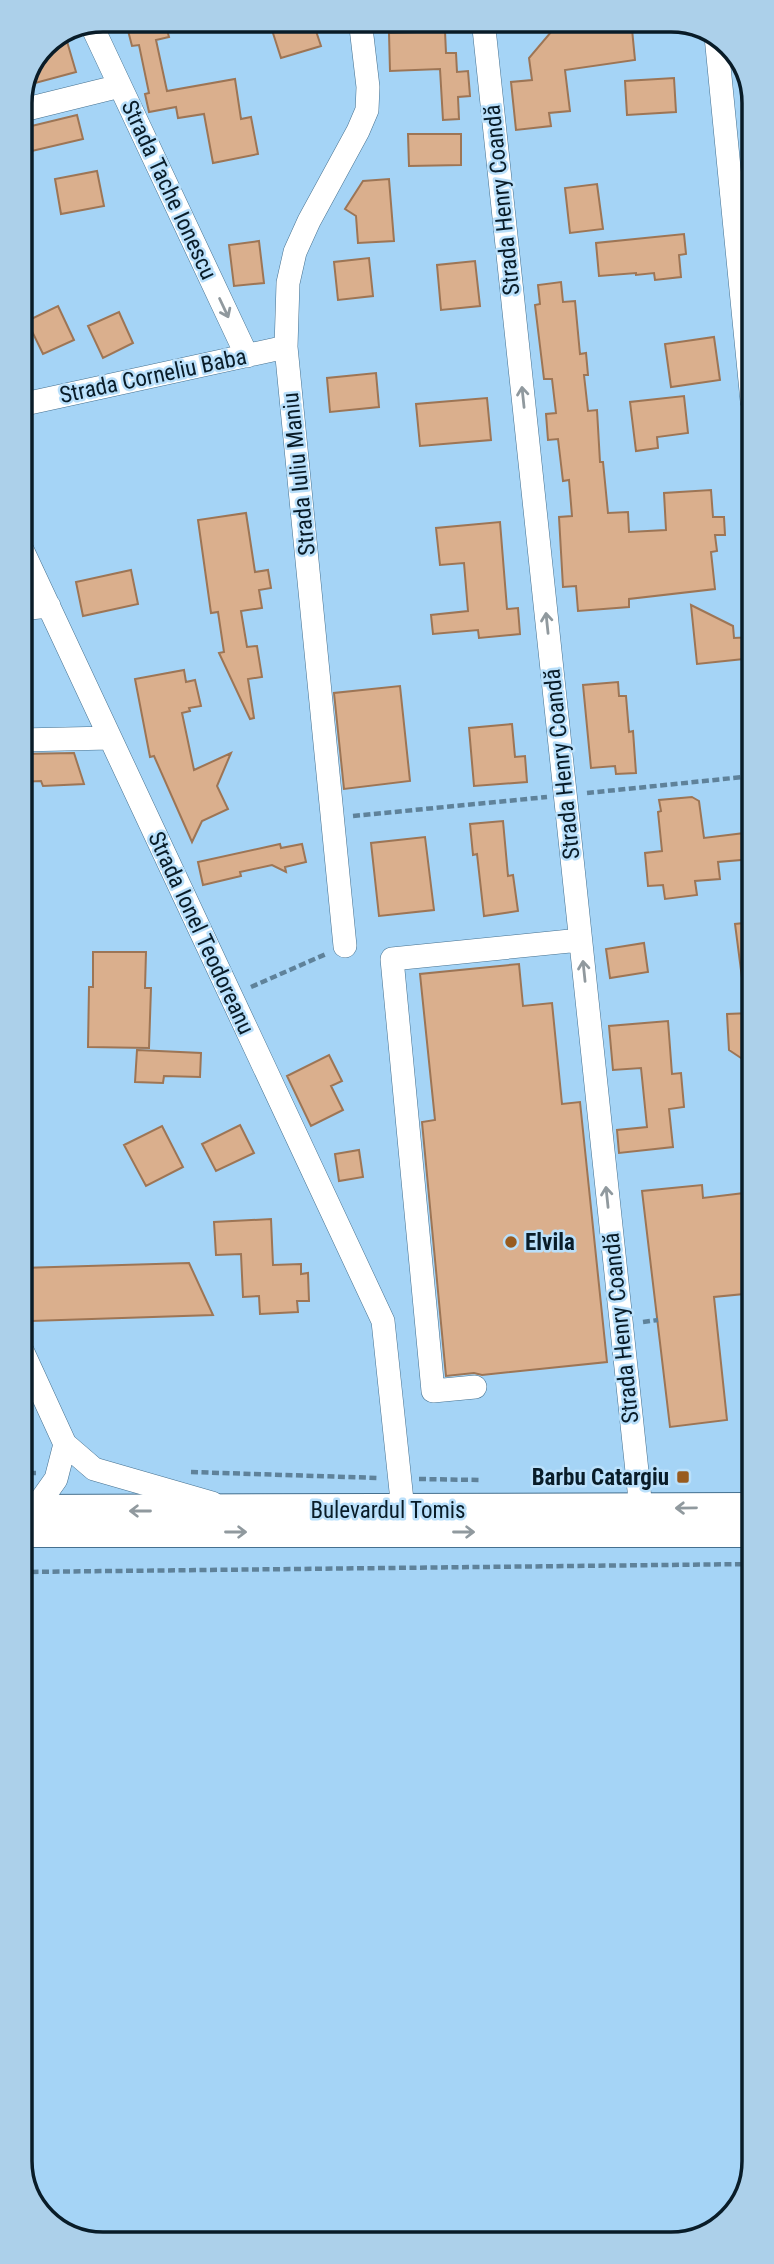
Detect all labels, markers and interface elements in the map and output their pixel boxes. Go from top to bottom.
street label: Strada Tache Ionescu [116,96,222,284]
street label: Strada Henry Coandă [479,103,525,297]
one-way arrow [218,297,231,318]
street label: Strada Corneliu Baba [57,343,249,409]
one-way arrow [516,386,529,409]
street label: Strada Iuliu Maniu [277,391,321,557]
one-way arrow [540,612,553,635]
street label: Strada Henry Coandă [539,667,585,861]
street label: Strada Ionel Teodoreanu [142,827,260,1039]
one-way arrow [577,960,590,983]
one-way arrow [601,1186,614,1209]
place label: Elvila [525,1229,575,1256]
street label: Strada Henry Coandă [598,1231,644,1425]
marker: Elvila [503,1234,519,1250]
place label: Barbu Catargiu [532,1464,669,1491]
marker: Barbu Catargiu [675,1469,691,1485]
street label: Bulevardul Tomis [310,1497,466,1524]
one-way arrow [674,1501,697,1515]
one-way arrow [128,1504,151,1518]
one-way arrow [225,1525,248,1539]
one-way arrow [452,1525,475,1539]

